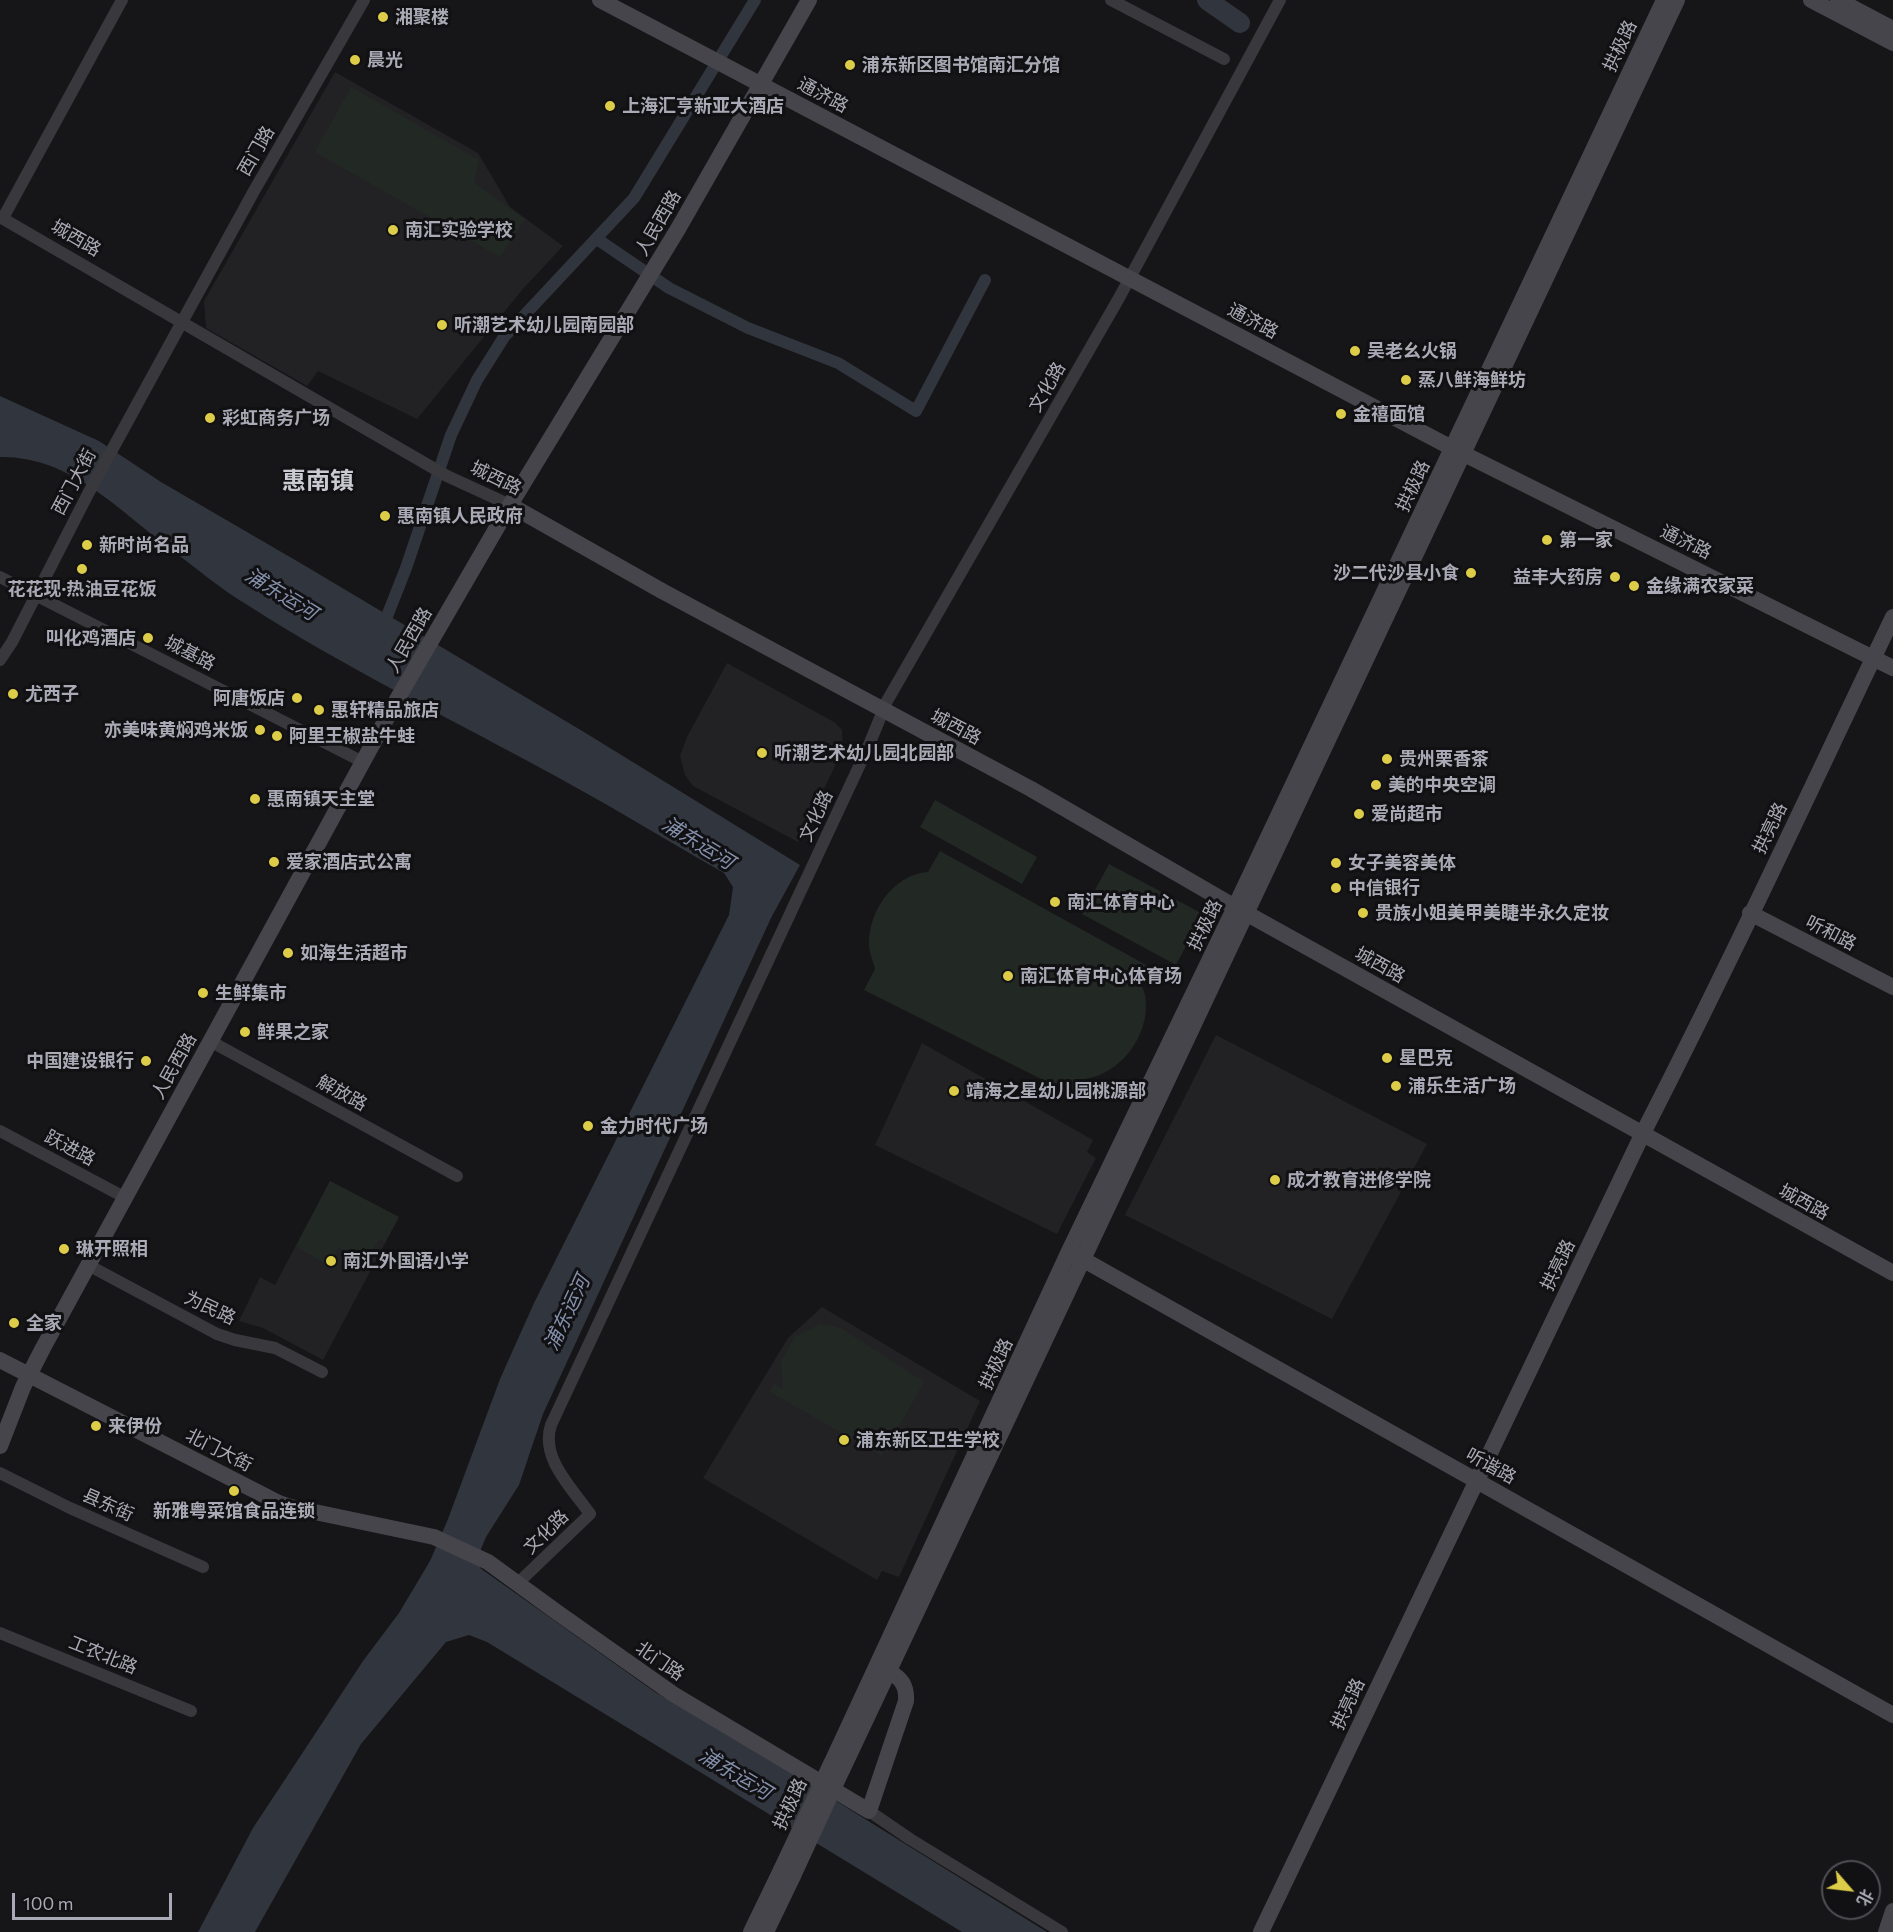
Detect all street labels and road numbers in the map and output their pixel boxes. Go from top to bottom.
street label: 拱极路 [1599,17,1641,75]
street label: 通济路 [794,73,852,117]
street label: 西门路 [233,122,279,180]
street label: 人民西路 [631,186,685,260]
street label: 城西路 [47,215,105,261]
street label: 通济路 [1224,299,1282,343]
street label: 文化路 [1024,358,1070,416]
street label: 西门大街 [48,445,100,519]
street label: 城西路 [467,456,525,500]
street label: 拱极路 [1392,457,1434,515]
street label: 通济路 [1657,520,1715,564]
street label: 人民西路 [382,603,436,677]
street label: 城基路 [161,631,219,675]
street label: 城西路 [927,705,985,749]
street label: 文化路 [795,787,837,845]
street label: 拱亮路 [1748,799,1792,857]
street label: 拱极路 [1183,896,1227,954]
street label: 听和路 [1802,911,1860,955]
street label: 城西路 [1351,942,1409,988]
street label: 人民西路 [147,1029,201,1103]
street label: 解放路 [313,1070,371,1116]
street label: 跃进路 [41,1126,99,1170]
street label: 城西路 [1775,1179,1833,1225]
street label: 拱亮路 [1536,1236,1580,1294]
street label: 为民路 [181,1287,239,1329]
street label: 拱极路 [975,1335,1017,1393]
street label: 北门大街 [182,1424,256,1476]
street label: 听谐路 [1462,1443,1520,1489]
street label: 县东街 [79,1484,137,1526]
street label: 文化路 [519,1505,573,1559]
street label: 工农北路 [66,1632,140,1678]
street label: 北门路 [632,1637,688,1685]
street label: 拱亮路 [1327,1675,1369,1733]
street label: 拱极路 [769,1775,811,1833]

